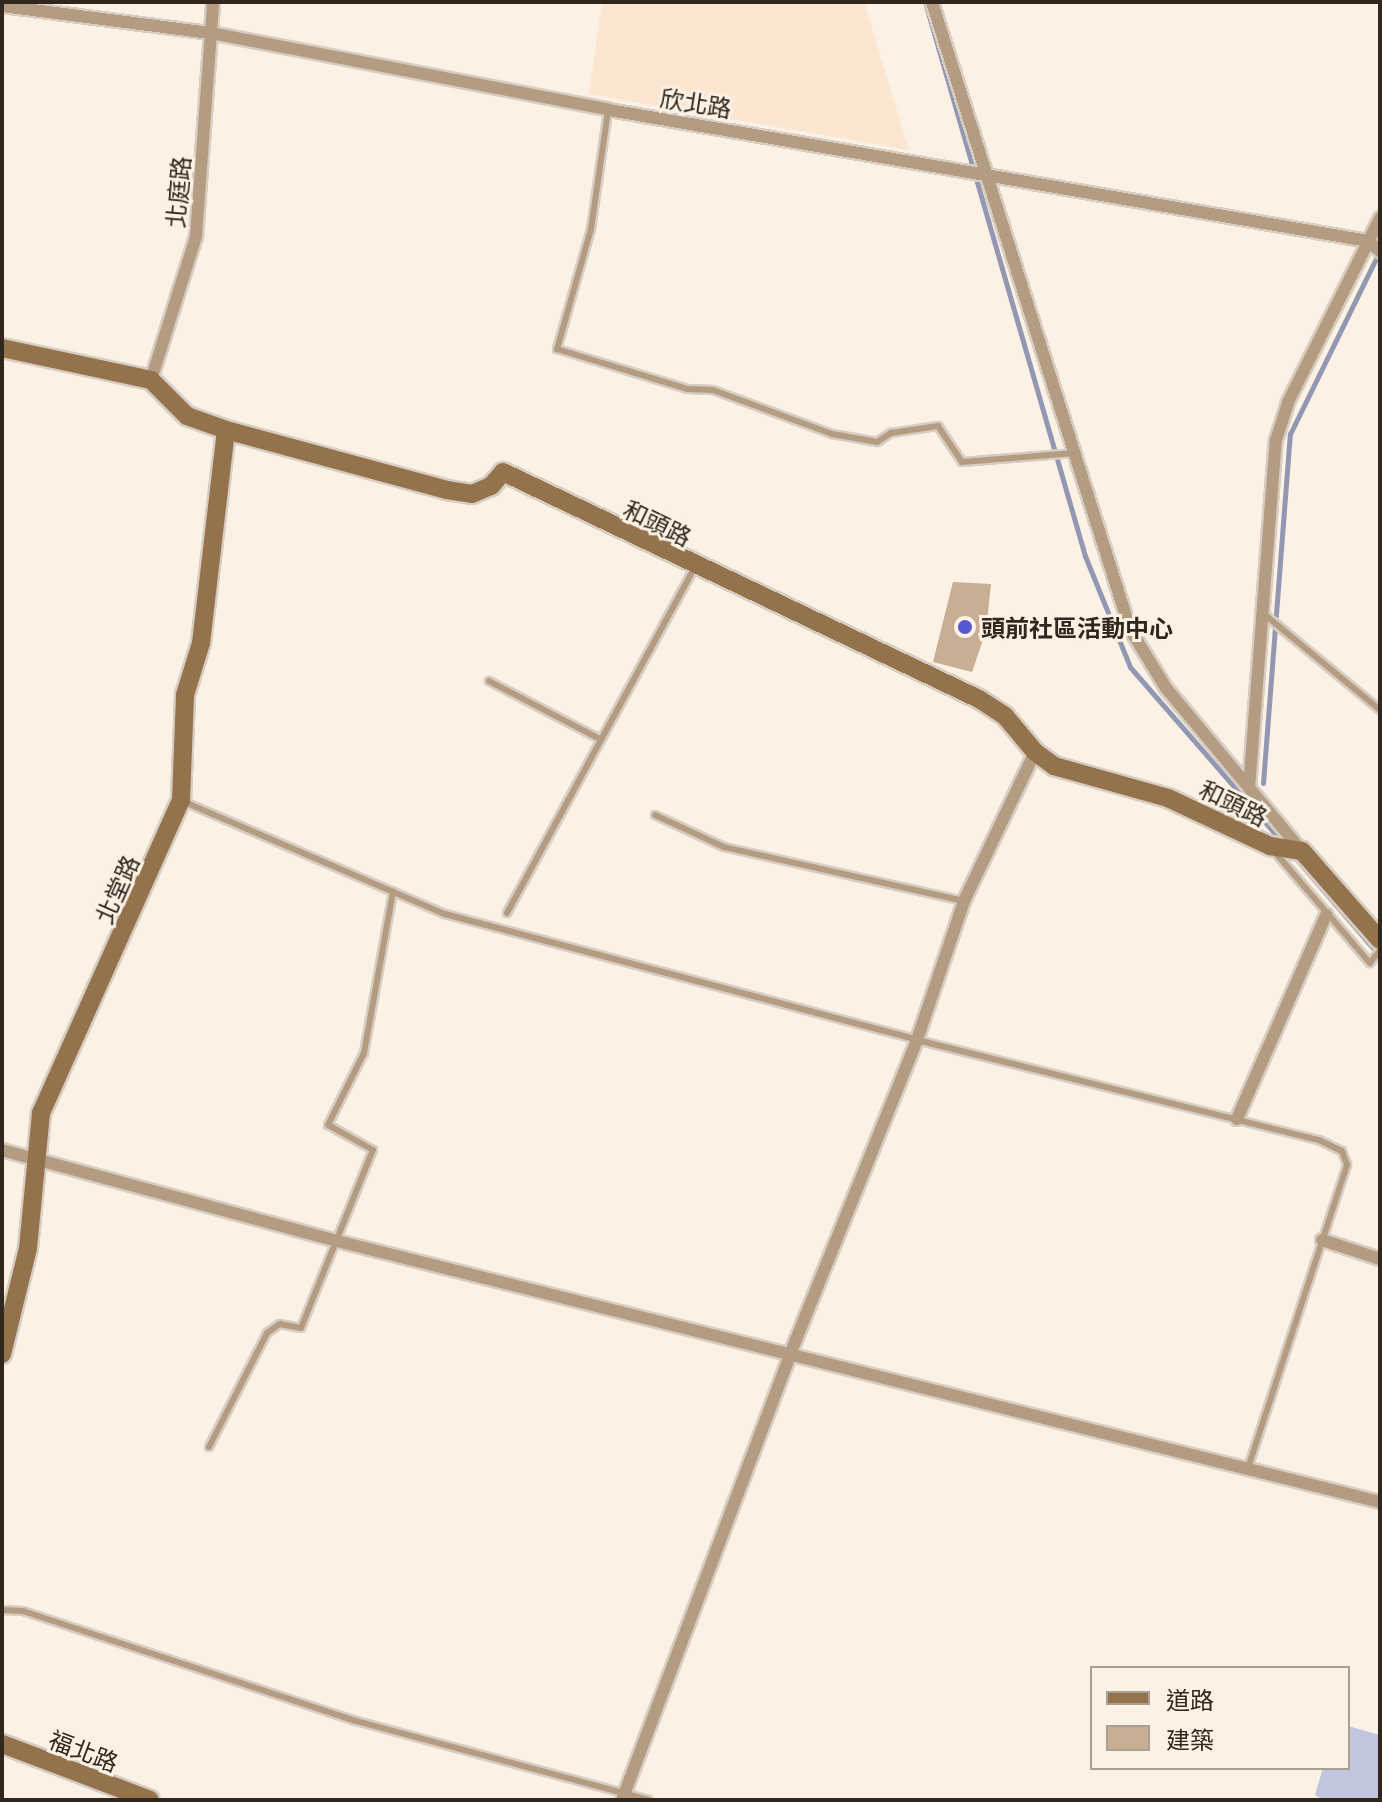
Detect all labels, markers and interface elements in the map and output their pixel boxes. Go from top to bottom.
street label: 欣北路 [658,82,734,122]
street label: 北庭路 [160,155,194,229]
street label: 和頭路 [619,493,697,551]
place label: 頭前社區活動中心 [981,613,1173,641]
marker: 頭前社區活動中心 [956,618,974,636]
street label: 和頭路 [1195,773,1273,831]
street label: 北堂路 [88,850,144,928]
legend [1090,1666,1350,1770]
text: 道路 [1166,1681,1214,1716]
text: 建築 [1166,1721,1214,1756]
street label: 福北路 [45,1724,123,1776]

